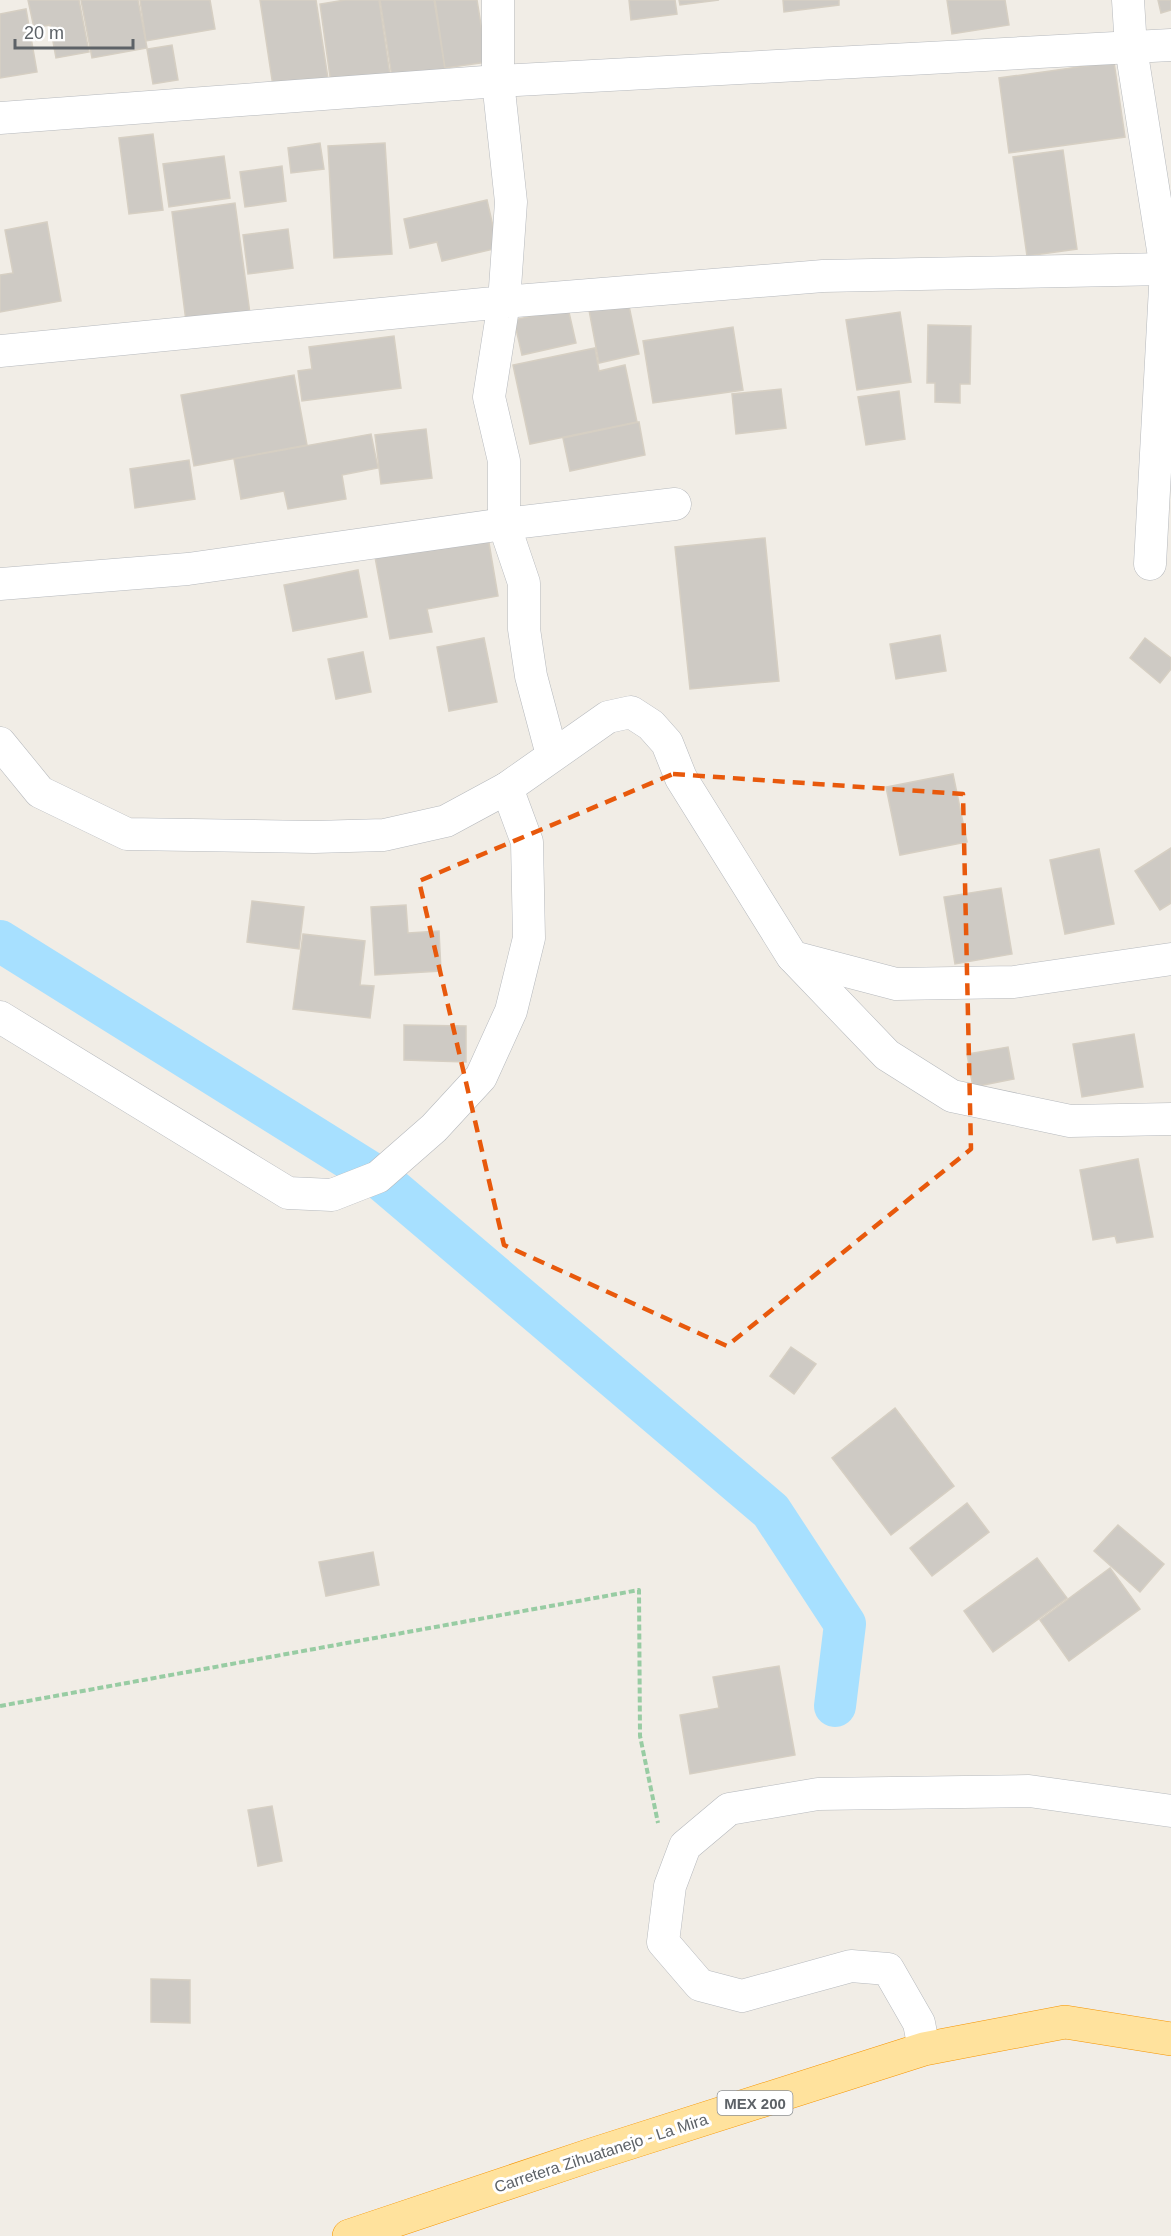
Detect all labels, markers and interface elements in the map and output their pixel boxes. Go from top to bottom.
scale bar [15,12,134,50]
text: 20 m [24,23,64,43]
road number: MEX 200 [718,2091,792,2115]
street label: Carretera Zihuatanejo - La Mira [492,2110,710,2196]

